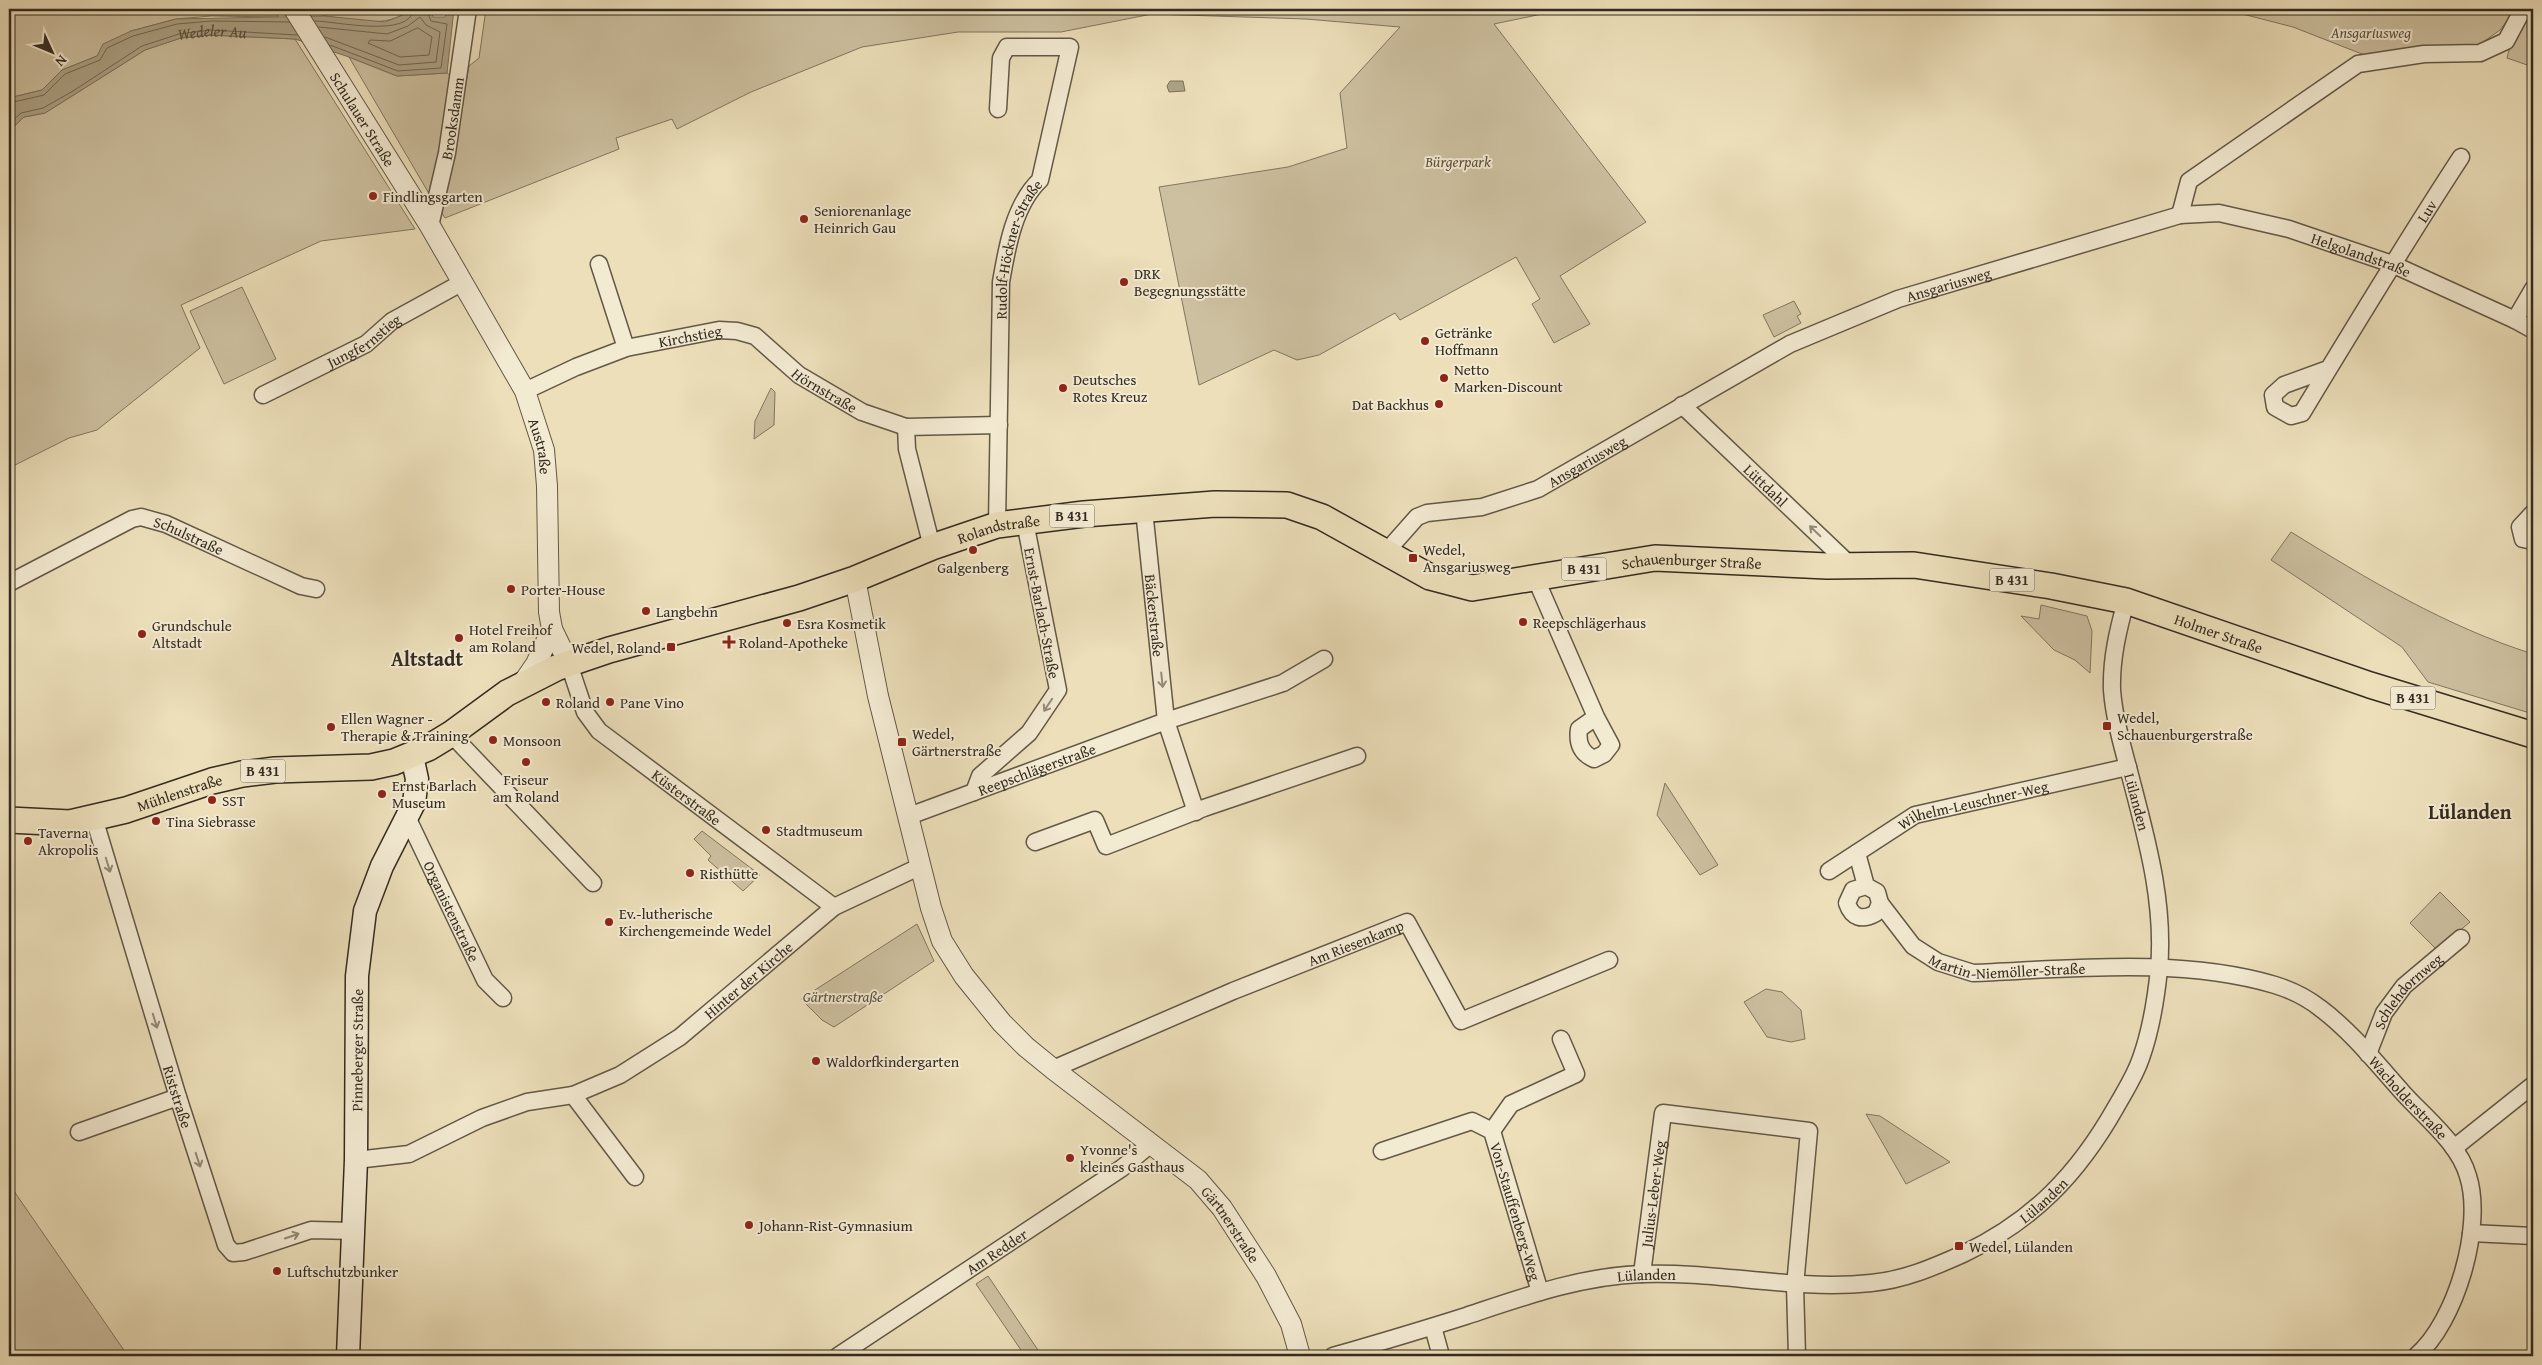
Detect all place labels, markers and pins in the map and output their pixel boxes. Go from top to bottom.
place label: Findlingsgarten [383,186,483,207]
marker: Findlingsgarten [367,190,379,202]
place label: Seniorenanlage Heinrich Gau [814,200,911,238]
marker: Seniorenanlage Heinrich Gau [798,213,810,225]
place label: DRK Begegnungsstätte [1134,263,1246,301]
marker: DRK Begegnungsstätte [1118,276,1130,288]
place label: Getränke Hoffmann [1435,322,1499,360]
marker: Getränke Hoffmann [1419,335,1431,347]
place label: Netto Marken-Discount [1454,359,1564,397]
place label: Deutsches Rotes Kreuz [1073,369,1148,407]
marker: Netto Marken-Discount [1438,372,1450,384]
marker: Deutsches Rotes Kreuz [1057,382,1069,394]
place label: Dat Backhus [1352,394,1429,415]
marker: Dat Backhus [1433,398,1445,410]
place label: Wedel, Ansgariusweg [1423,539,1511,577]
marker: Galgenberg [967,544,979,556]
marker: Wedel, Ansgariusweg [1407,552,1419,564]
place label: Galgenberg [937,557,1009,578]
place label: Porter-House [521,579,605,600]
marker: Porter-House [505,583,517,595]
place label: Langbehn [656,601,719,622]
marker: Langbehn [640,605,652,617]
place label: Reepschlägerhaus [1533,612,1646,633]
place label: Esra Kosmetik [797,613,886,634]
place label: Grundschule Altstadt [152,615,232,653]
marker: Reepschlägerhaus [1517,616,1529,628]
marker: Esra Kosmetik [781,617,793,629]
place label: Hotel Freihof am Roland [469,619,554,657]
marker: Grundschule Altstadt [136,628,148,640]
marker: Hotel Freihof am Roland [453,632,465,644]
place label: Roland-Apotheke [739,632,848,653]
marker: Roland-Apotheke [723,636,735,648]
place label: Wedel, Roland [572,637,661,658]
marker: Wedel, Roland [665,641,677,653]
place label: Roland [556,692,600,713]
place label: Pane Vino [620,692,684,713]
marker: Roland [540,696,552,708]
marker: Pane Vino [604,696,616,708]
place label: Wedel, Schauenburgerstraße [2117,707,2253,745]
place label: Ellen Wagner - Therapie & Training [341,708,469,746]
marker: Wedel, Schauenburgerstraße [2101,720,2113,732]
marker: Ellen Wagner - Therapie & Training [325,721,337,733]
place label: Wedel, Gärtnerstraße [912,723,1001,761]
place label: Monsoon [503,730,562,751]
marker: Monsoon [487,734,499,746]
marker: Wedel, Gärtnerstraße [896,736,908,748]
marker: Friseur am Roland [520,756,532,768]
place label: Friseur am Roland [493,769,559,807]
place label: Ernst Barlach Museum [392,775,477,813]
marker: Ernst Barlach Museum [376,788,388,800]
place label: SST [222,790,246,811]
marker: SST [206,794,218,806]
place label: Tina Siebrasse [166,811,256,832]
marker: Tina Siebrasse [150,815,162,827]
place label: Stadtmuseum [776,820,863,841]
place label: Taverna Akropolis [38,822,98,860]
marker: Stadtmuseum [760,824,772,836]
marker: Taverna Akropolis [22,835,34,847]
place label: Risthütte [700,863,758,884]
marker: Risthütte [684,867,696,879]
place label: Ev.-lutherische Kirchengemeinde Wedel [619,903,772,941]
marker: Ev.-lutherische Kirchengemeinde Wedel [603,916,615,928]
place label: Waldorfkindergarten [826,1051,960,1072]
marker: Waldorfkindergarten [810,1055,822,1067]
place label: Yvonne's kleines Gasthaus [1080,1139,1185,1177]
marker: Yvonne's kleines Gasthaus [1064,1152,1076,1164]
place label: Johann-Rist-Gymnasium [757,1215,913,1236]
marker: Johann-Rist-Gymnasium [743,1219,755,1231]
place label: Wedel, Lülanden [1969,1236,2074,1257]
marker: Wedel, Lülanden [1953,1240,1965,1252]
place label: Luftschutzbunker [287,1261,398,1282]
marker: Luftschutzbunker [271,1265,283,1277]

